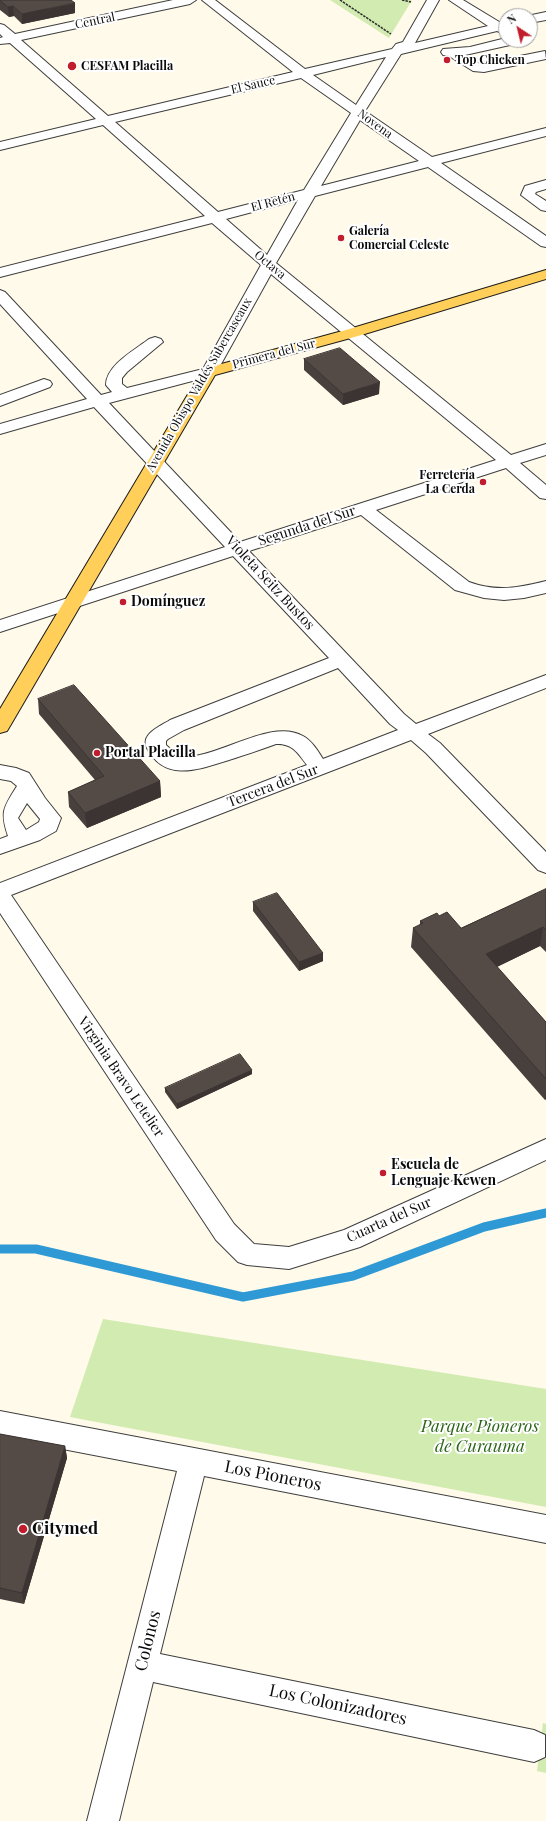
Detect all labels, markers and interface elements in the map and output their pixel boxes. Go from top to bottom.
north arrow [498,8,538,48]
street label: Central [74,10,116,32]
text: N [504,10,519,27]
place label: Top Chicken [455,53,525,67]
marker: Top Chicken [442,55,452,65]
place label: CESFAM Placilla [81,59,173,73]
marker: CESFAM Placilla [66,60,78,72]
street label: El Sauce [229,73,277,97]
street label: Novena [355,107,395,141]
street label: El Retén [249,189,297,215]
place label: Galería Comercial Celeste [349,224,449,252]
marker: Galería Comercial Celeste [336,233,346,243]
street label: Octava [251,248,289,282]
street label: Avenida Obispo Valdés Subercaseaux [143,295,255,475]
street label: Primera del Sur [231,336,317,372]
place label: Ferretería La Cerda [419,468,475,496]
marker: Ferretería La Cerda [478,477,488,487]
street label: Segunda del Sur [256,502,358,550]
street label: Violeta Seitz Bustos [222,533,318,633]
place label: Domínguez [131,594,205,610]
marker: Domínguez [118,597,128,607]
place label: Portal Placilla [105,745,196,761]
marker: Portal Placilla [92,748,102,758]
street label: Tercera del Sur [225,761,321,811]
street label: Virginia Bravo Letelier [74,1014,168,1140]
place label: Escuela de Lenguaje Kewen [391,1157,496,1190]
marker: Escuela de Lenguaje Kewen [378,1168,388,1178]
street label: Cuarta del Sur [344,1194,434,1246]
park label: Parque Pioneros de Curauma [421,1417,539,1457]
street label: Los Pioneros [223,1457,323,1495]
place label: Citymed [32,1519,98,1539]
marker: Citymed [17,1523,29,1535]
street label: Colonos [131,1608,165,1674]
street label: Los Colonizadores [267,1680,409,1730]

